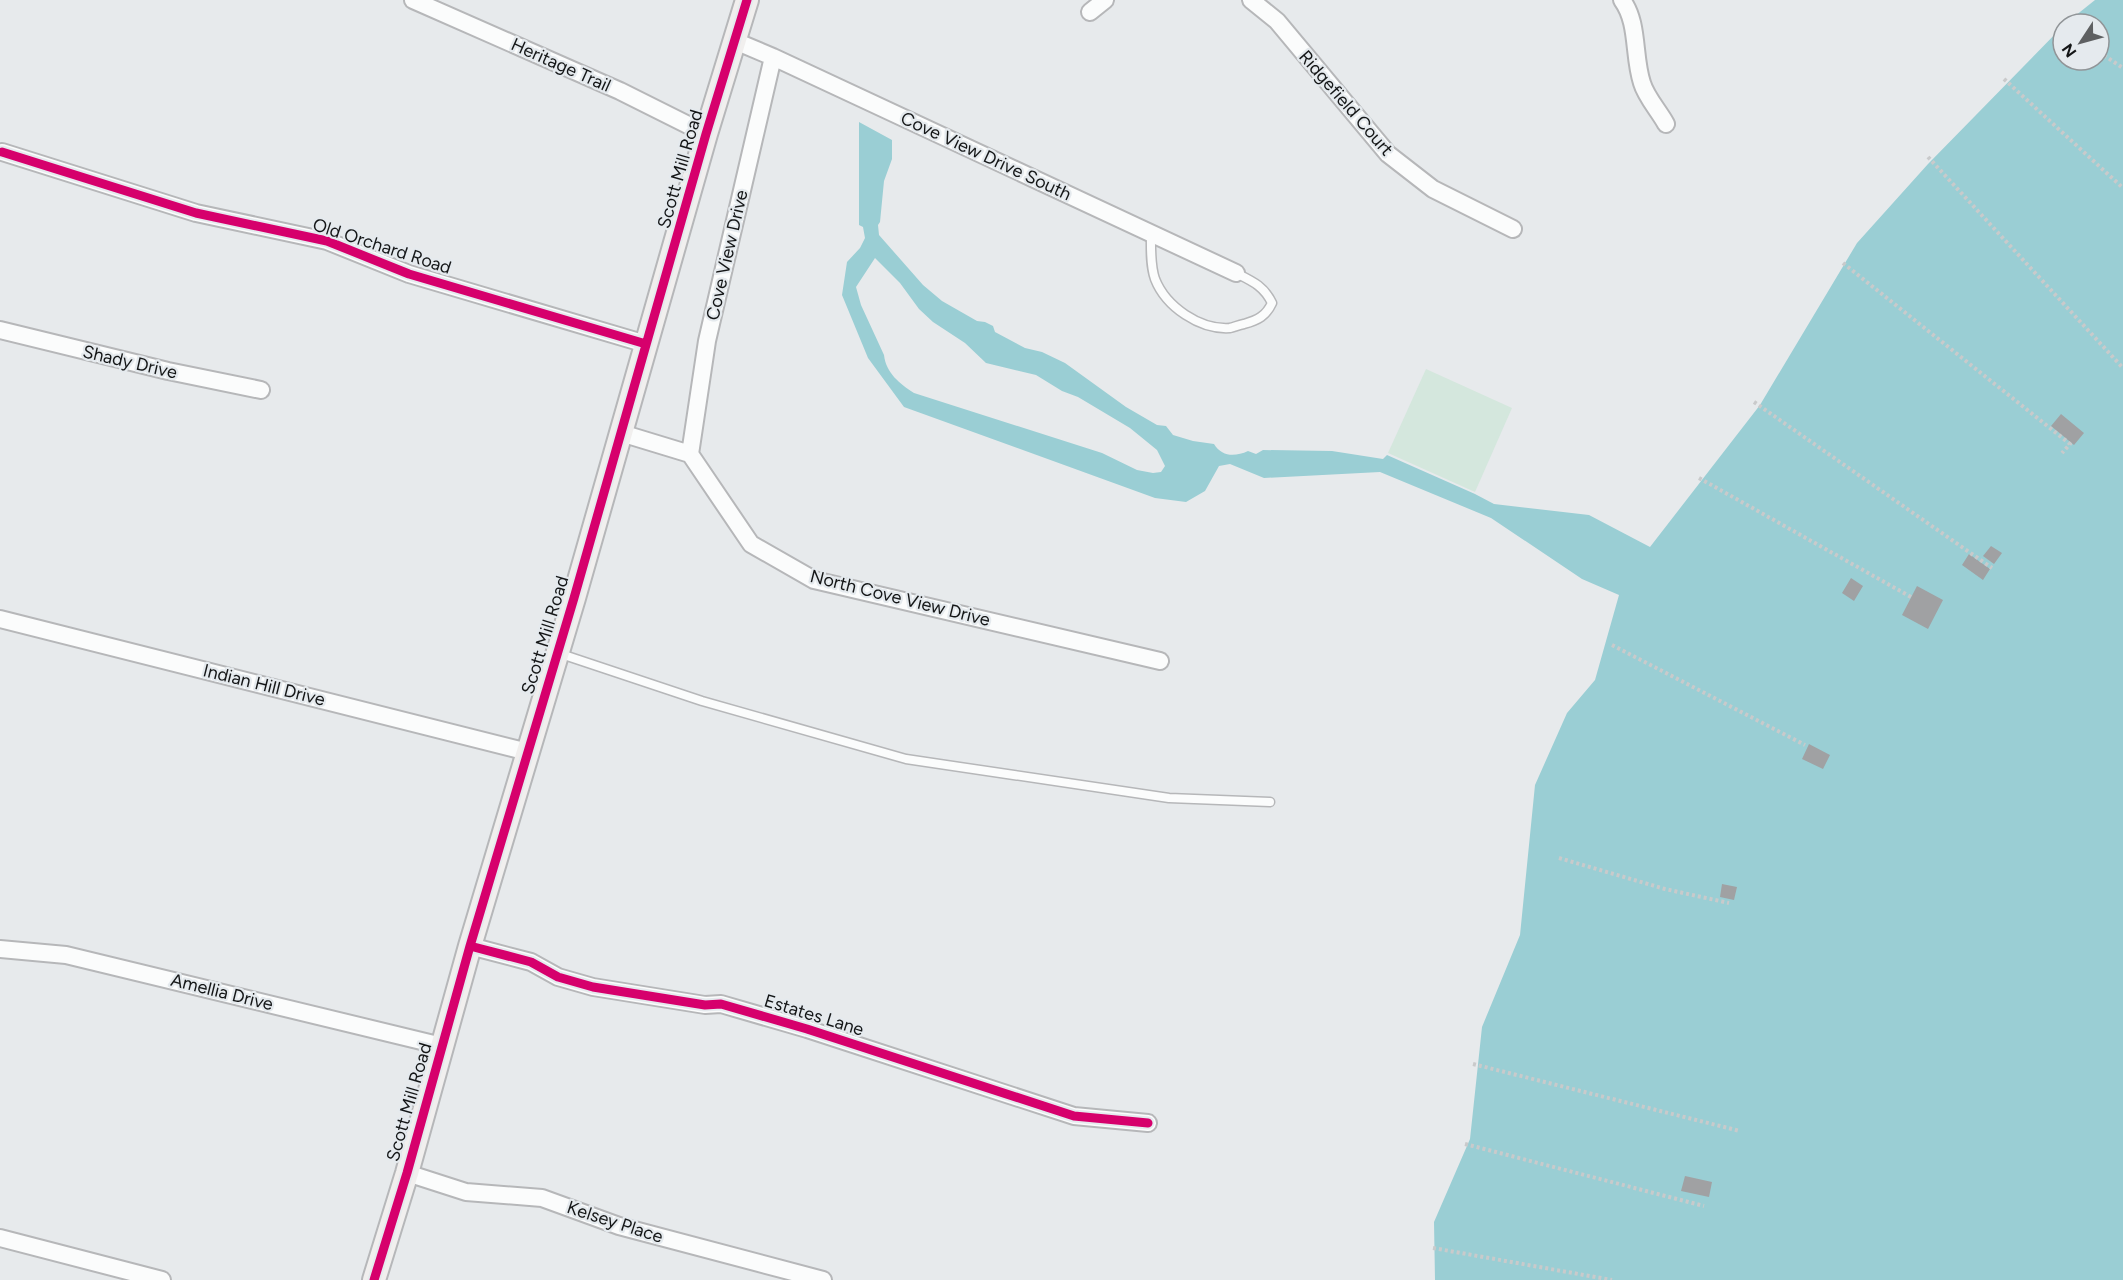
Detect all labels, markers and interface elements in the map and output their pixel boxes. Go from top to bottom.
north arrow [2051,12,2111,72]
street label: Heritage Trail [508,33,614,97]
text: N [2058,40,2081,61]
street label: Ridgefield Court [1294,46,1398,160]
street label: Scott Mill Road [653,107,707,231]
street label: Cove View Drive South [897,107,1075,205]
street label: Cove View Drive [701,188,753,322]
street label: Old Orchard Road [310,213,454,279]
street label: Shady Drive [81,340,180,384]
street label: North Cove View Drive [808,565,992,631]
street label: Scott Mill Road [517,573,573,697]
street label: Indian Hill Drive [201,659,327,711]
street label: Amellia Drive [169,969,276,1015]
street label: Estates Lane [762,989,867,1041]
street label: Scott Mill Road [382,1040,436,1164]
street label: Kelsey Place [564,1196,666,1248]

